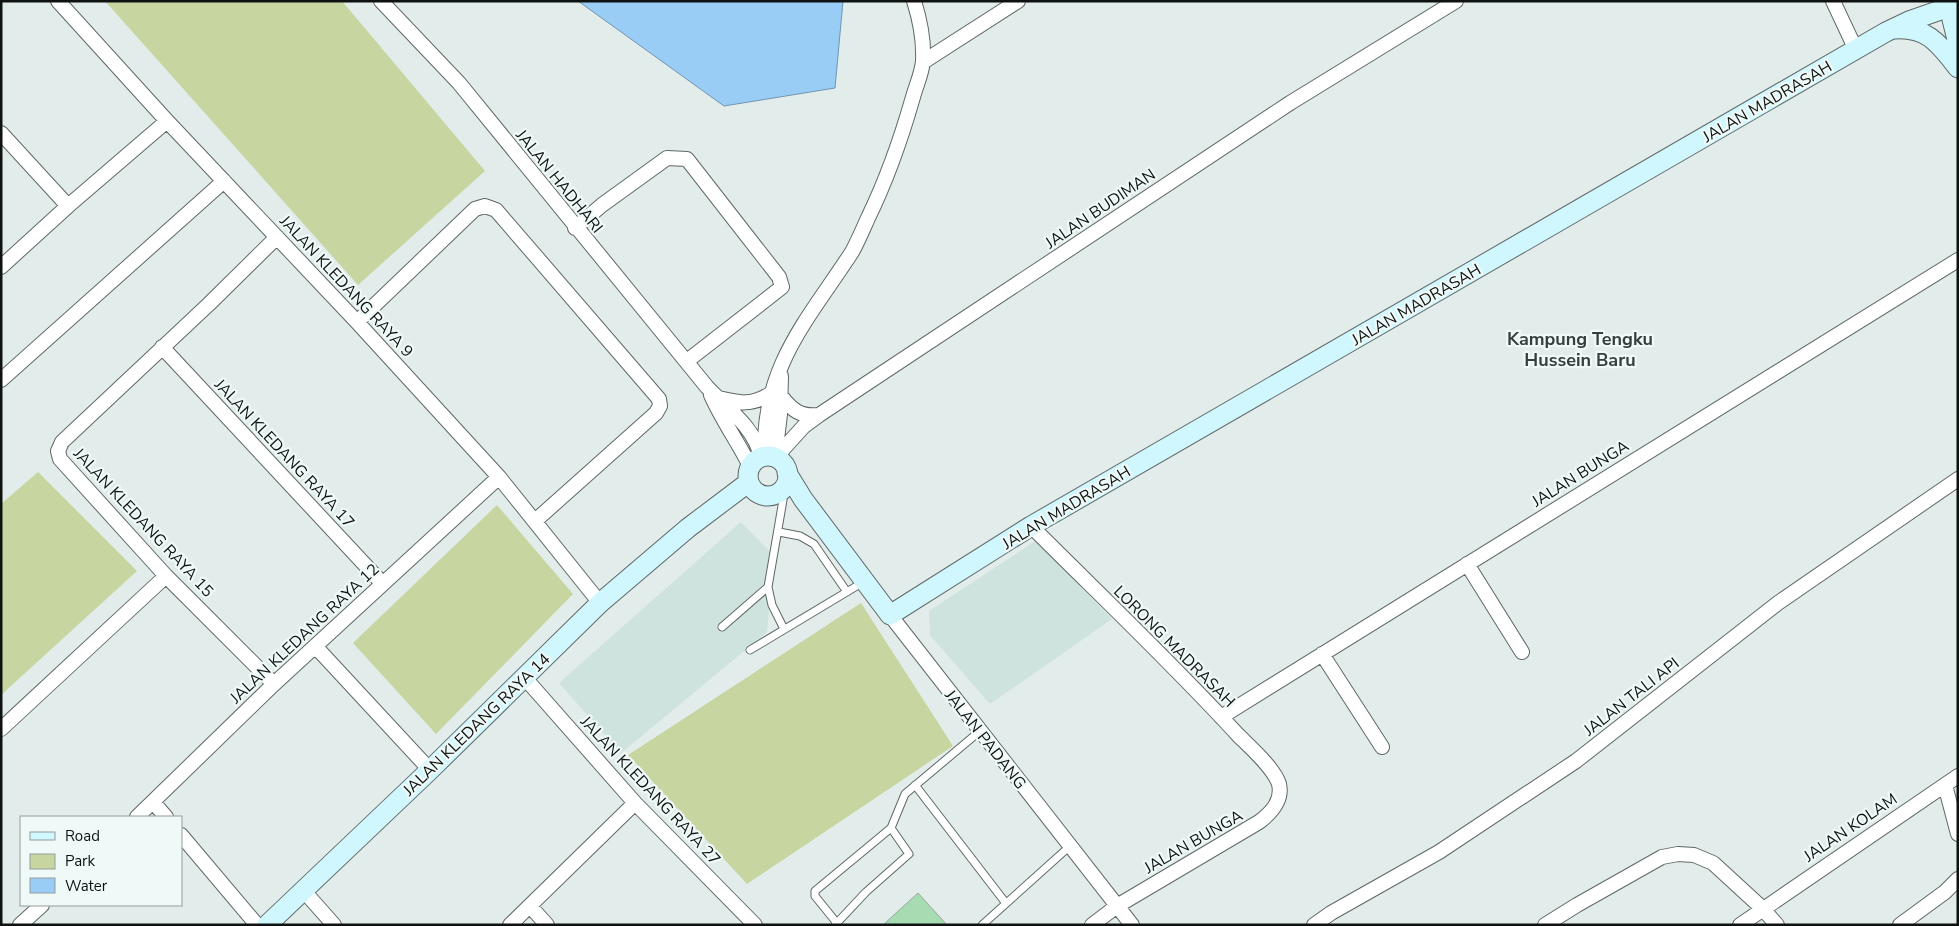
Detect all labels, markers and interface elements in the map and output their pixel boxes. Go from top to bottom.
street label: JALAN MADRASAH [1698,56,1836,148]
street label: JALAN HADHARI [510,125,608,238]
street label: JALAN BUDIMAN [1040,164,1160,254]
street label: JALAN KLEDANG RAYA 9 [274,210,418,362]
street label: JALAN MADRASAH [1347,259,1485,351]
district label: Kampung Tengku Hussein Baru [1507,327,1653,372]
street label: JALAN KLEDANG RAYA 17 [209,374,359,533]
street label: JALAN BUNGA [1527,435,1633,513]
street label: JALAN KLEDANG RAYA 15 [68,443,218,602]
street label: JALAN MADRASAH [998,461,1135,555]
street label: JALAN KLEDANG RAYA 12 [225,559,384,709]
street label: LORONG MADRASAH [1109,581,1240,712]
street label: JALAN KLEDANG RAYA 14 [398,648,555,802]
street label: JALAN TALI API [1578,653,1684,742]
street label: JALAN PADANG [939,685,1031,794]
street label: JALAN KLEDANG RAYA 27 [575,711,725,870]
street label: JALAN KOLAM [1799,788,1902,868]
street label: JALAN BUNGA [1139,805,1247,879]
legend [20,816,182,906]
text: Road [65,826,100,846]
text: Park [65,851,95,871]
text: Water [65,876,108,896]

